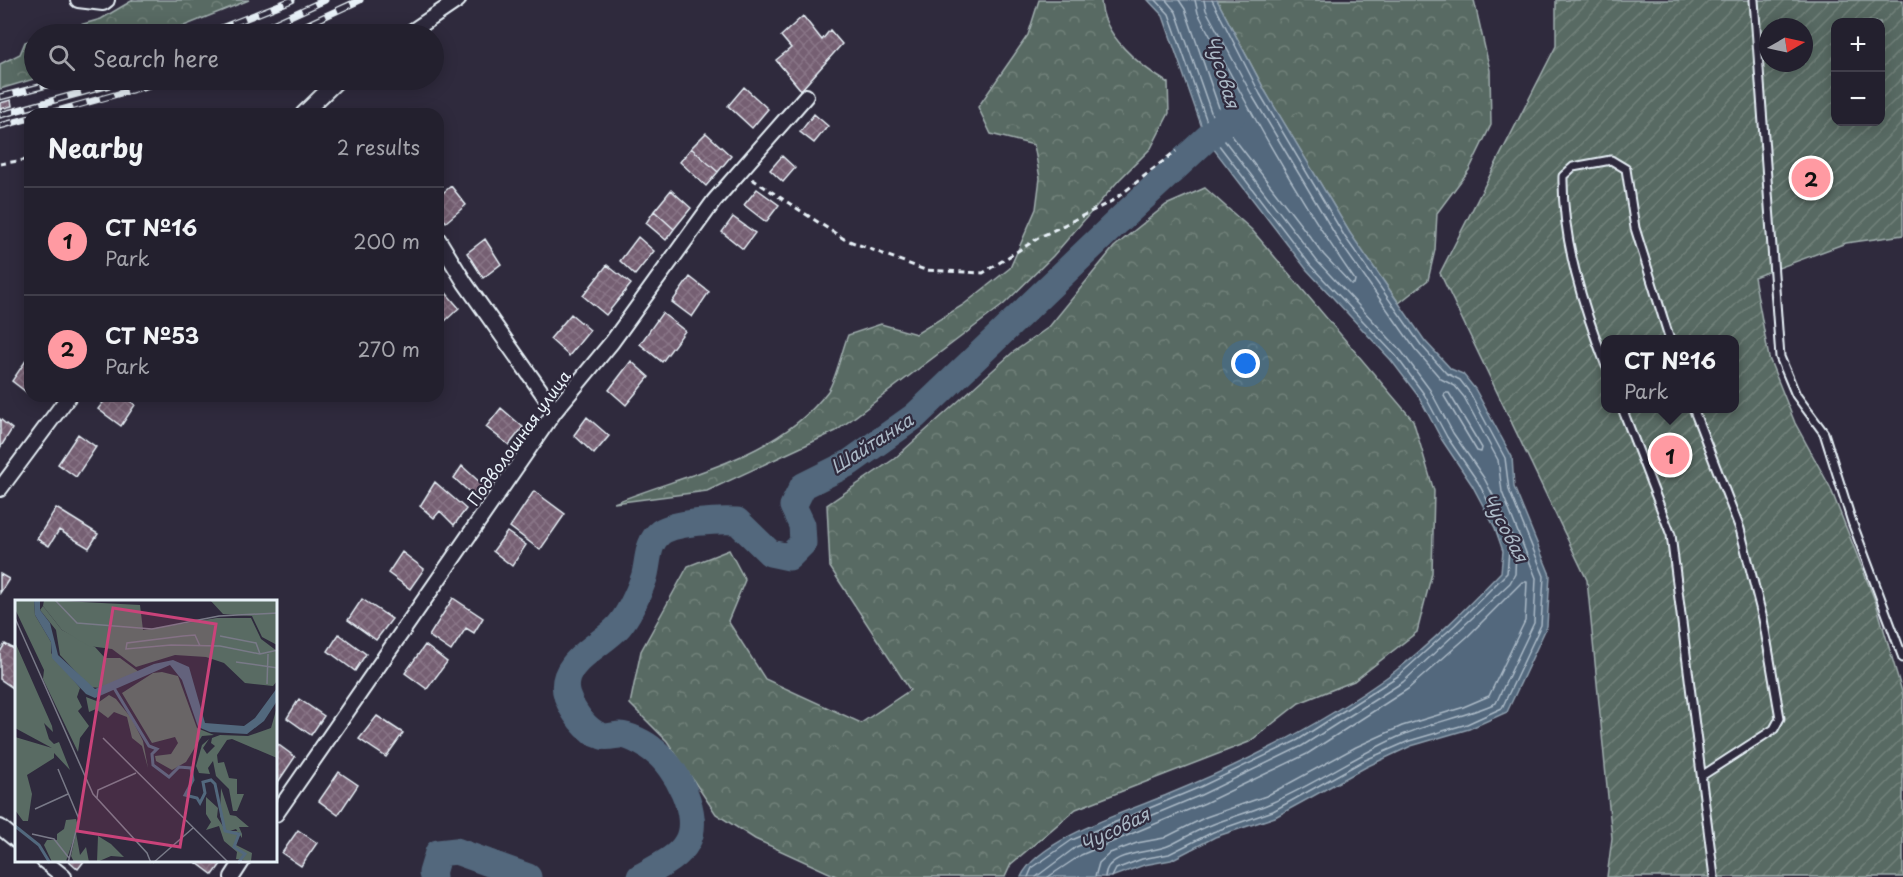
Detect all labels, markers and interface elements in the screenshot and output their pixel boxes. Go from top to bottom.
north arrow [1759,18,1813,72]
map controls [1831,18,1885,126]
button: + [1831,18,1885,72]
search box [24,24,444,90]
water label: Чусовая [1200,32,1248,112]
icon: search [45,41,78,74]
text: Search here [93,41,219,74]
button: − [1831,72,1885,126]
text: Nearby [48,128,143,167]
text: 2 results [337,132,420,162]
pin: 2 [1792,156,1830,201]
text: СТ №16 [105,210,197,243]
text: 1 [63,226,72,256]
text: 200 m [353,226,420,256]
text: Park [105,243,150,273]
text: СТ №53 [105,318,199,351]
text: 2 [60,334,75,364]
text: 270 m [357,334,420,364]
popup [1601,335,1739,413]
text: СТ №16 [1624,343,1716,376]
your location [1231,349,1260,378]
text: Park [105,351,150,381]
street label: Подволошная улица [461,365,576,510]
text: Park [1624,376,1669,406]
water label: Шайтанка [825,405,918,480]
pin: 1 [1650,432,1690,478]
water label: Чусовая [1477,488,1536,568]
inset map [15,600,278,862]
water label: Чусовая [1075,800,1155,857]

